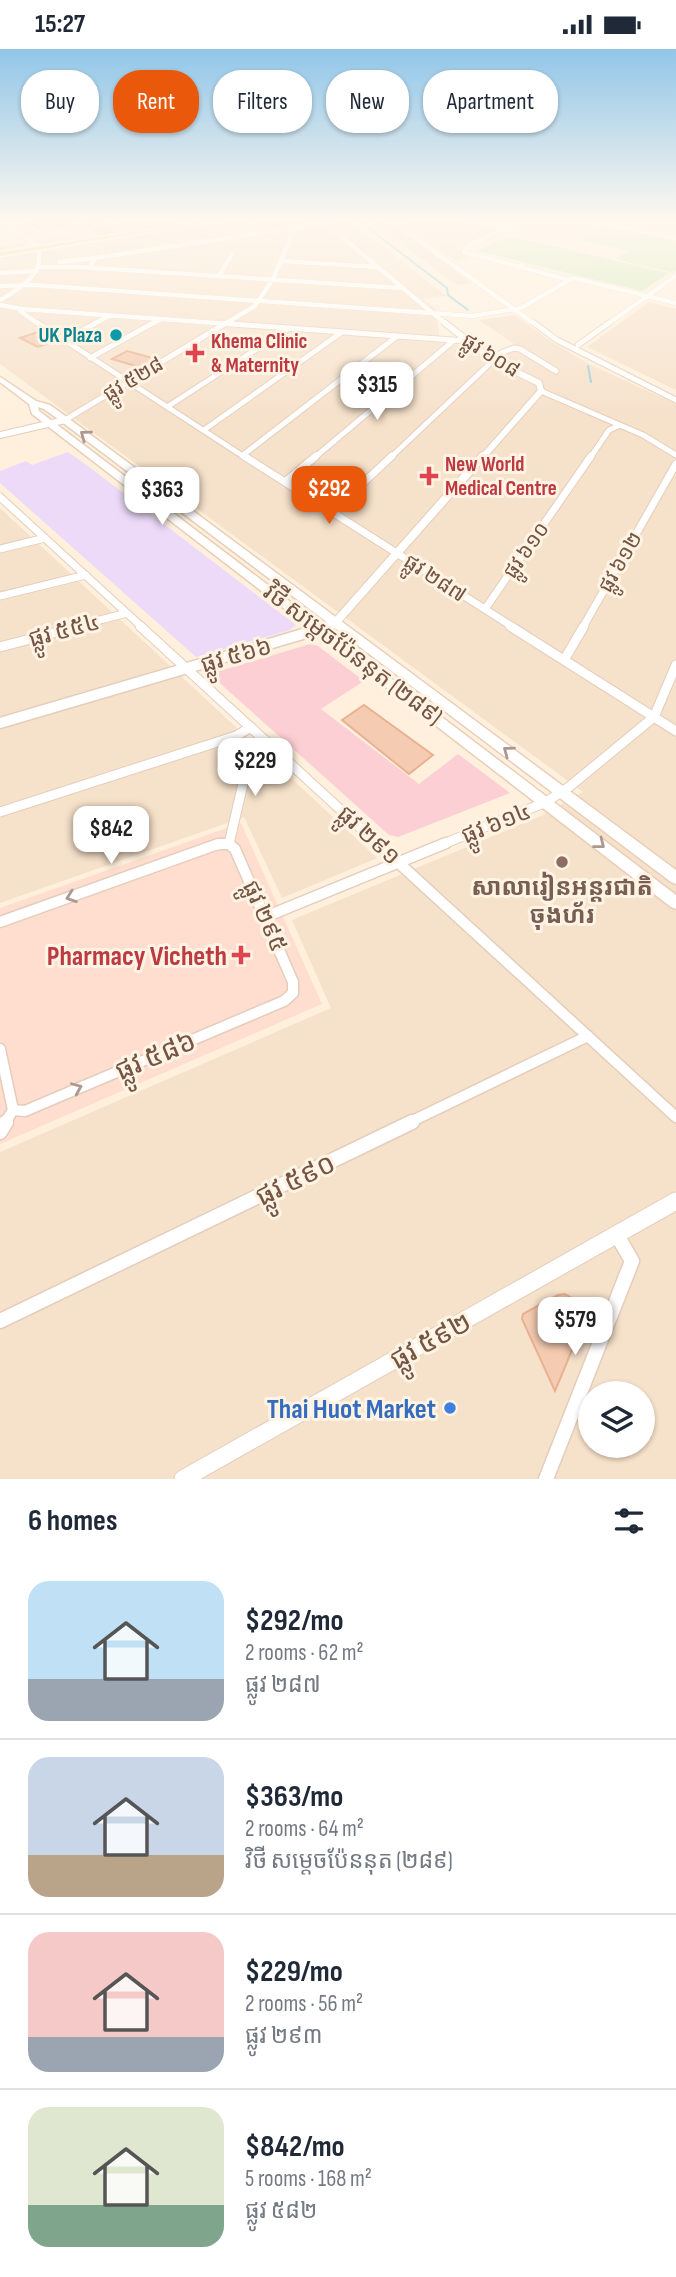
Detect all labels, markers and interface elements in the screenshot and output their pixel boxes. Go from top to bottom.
text: 15:27 [35,9,85,40]
chip: Buy [21,70,99,133]
chip: Rent [113,70,199,133]
chip: Filters [213,70,312,133]
chip: New [326,70,409,133]
chip: Apartment [423,70,558,133]
place label: UK Plaza [38,323,102,348]
marker: UK Plaza [108,327,124,343]
street label: ផ្លូវ ៦០៨ [454,328,524,388]
place label: Khema Clinic & Maternity [211,329,308,378]
marker: Khema Clinic & Maternity [185,343,205,363]
street label: ផ្លូវ ៥២៨ [99,352,171,412]
pin: $315 [336,363,418,422]
text: $315 [356,371,398,399]
one-way arrow [80,430,93,443]
place label: New World Medical Centre [445,452,557,501]
marker: New World Medical Centre [419,466,439,486]
pin: $292 [288,467,370,526]
pin: $363 [121,468,203,527]
text: $292 [308,475,350,503]
text: $363 [140,476,184,504]
street label: ផ្លូវ ៦១០ [498,517,560,587]
street label: ផ្លូវ ៦១២ [593,527,653,600]
street label: ផ្លូវ ២៨៧ [396,549,470,613]
street label: វិថី សម្តេចប៉ែននុត (២៨៩) [257,576,449,731]
street label: ផ្លូវ ៥៥៤ [25,607,105,661]
street label: ផ្លូវ ៥៦៦ [197,632,277,686]
pin: $229 [214,739,296,798]
text: $229 [234,747,276,775]
one-way arrow [503,747,516,759]
street label: ផ្លូវ ៦១៤ [457,796,538,857]
street label: ផ្លូវ ២៩១ [326,799,406,877]
pin: $842 [70,807,152,866]
text: $842 [89,815,133,843]
one-way arrow [592,836,605,849]
marker: សាលារៀនអន្តរជាតិ ចុងហ័រ [554,854,570,870]
place label: សាលារៀនអន្តរជាតិ ចុងហ័រ [471,871,653,930]
street label: ផ្លូវ ២៩៥ [229,876,293,959]
one-way arrow [66,888,78,902]
place label: Pharmacy Vicheth [47,940,227,973]
marker: Pharmacy Vicheth [233,947,249,963]
street label: ផ្លូវ ៥៨៦ [110,1025,204,1095]
one-way arrow [70,1082,82,1096]
street label: ផ្លូវ ៥៩០ [250,1147,344,1220]
pin: $579 [534,1297,616,1357]
street label: ផ្លូវ ៥៩២ [384,1306,481,1383]
text: $579 [554,1306,596,1334]
map controls [578,1381,655,1458]
button: layers [578,1381,655,1458]
place label: Thai Huot Market [267,1393,436,1426]
marker: Thai Huot Market [442,1400,458,1416]
icon: filters [610,1502,648,1540]
text: 6 homes [28,1503,117,1539]
text: $292/mo [245,1603,344,1639]
icon: home [84,1609,168,1693]
text: 2 rooms · 62 m² [245,1639,364,1667]
text: ផ្លូវ ២៨៧ [245,1671,321,1699]
text: $363/mo [245,1779,343,1815]
icon: home [84,1785,168,1869]
text: 2 rooms · 64 m² [245,1815,364,1843]
text: វិថី សម្តេចប៉ែននុត (២៨៩) [245,1847,453,1875]
text: $229/mo [245,1954,343,1990]
icon: home [84,1960,168,2044]
text: 2 rooms · 56 m² [245,1990,363,2018]
text: ផ្លូវ ២៩៣ [245,2022,322,2050]
text: $842/mo [245,2129,345,2165]
icon: home [84,2135,168,2219]
text: 5 rooms · 168 m² [245,2165,372,2193]
text: ផ្លូវ ៥៨២ [245,2197,317,2225]

